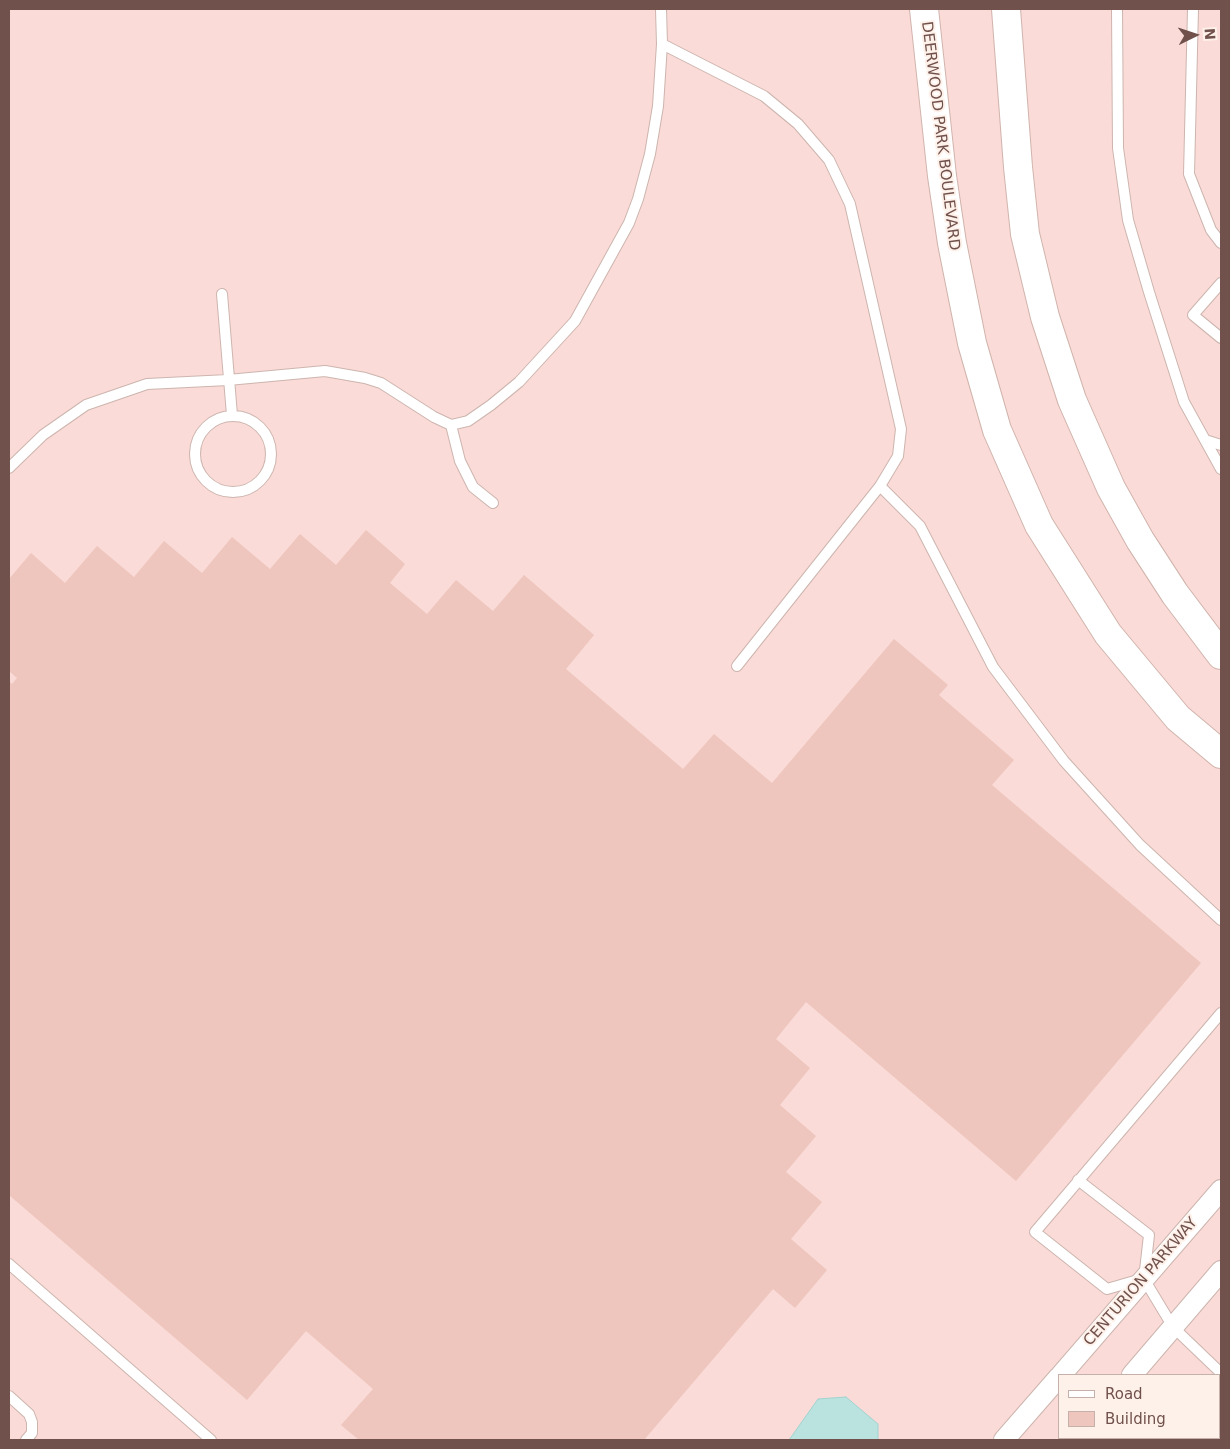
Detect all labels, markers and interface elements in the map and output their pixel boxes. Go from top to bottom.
north arrow [1170,10,1220,60]
street label: DEERWOOD PARK BOULEVARD [917,20,963,252]
text: N [1202,28,1218,40]
street label: CENTURION PARKWAY [1080,1214,1202,1350]
legend [1058,1374,1220,1439]
text: Road [1105,1385,1143,1403]
text: Building [1105,1410,1166,1428]

